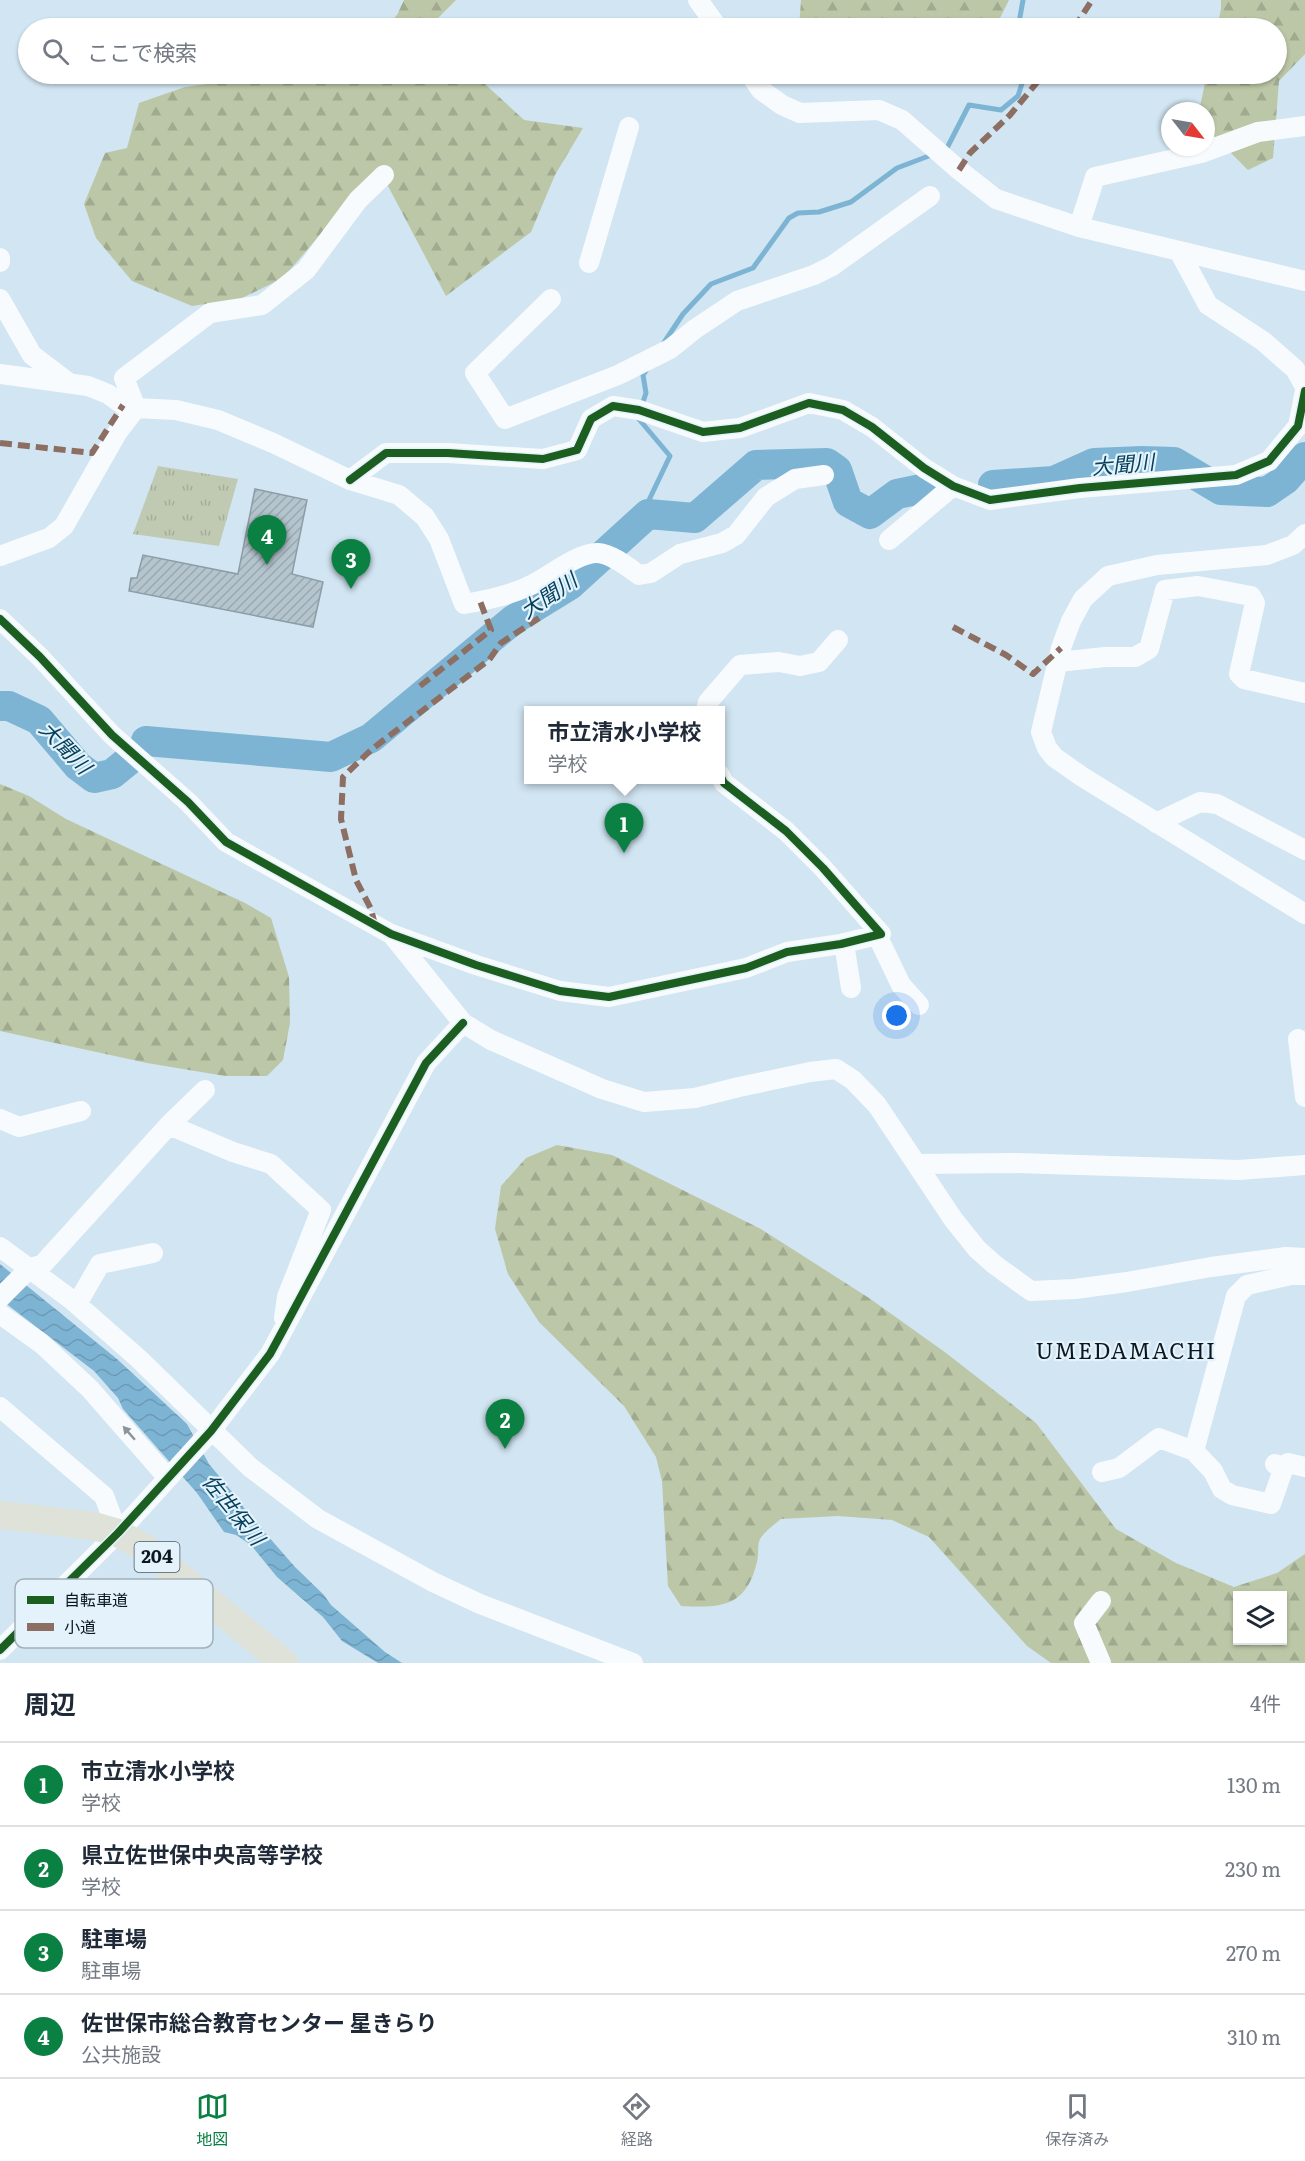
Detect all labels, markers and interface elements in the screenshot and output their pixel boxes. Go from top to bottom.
search box [18,18,1287,84]
icon: search [39,35,72,68]
text: ここで検索 [87,35,197,68]
north arrow [1161,102,1215,156]
water label: 大聞川 [1090,444,1158,481]
pin: 4 [248,516,286,565]
pin: 3 [332,540,370,589]
water label: 大聞川 [513,562,584,624]
popup [524,706,725,784]
water label: 大聞川 [34,713,101,781]
text: 市立清水小学校 [547,714,702,747]
text: 学校 [547,747,587,777]
pin: 1 [604,804,644,853]
your location [882,1001,911,1030]
district label: UMEDAMACHI [1035,1333,1217,1366]
pin: 2 [486,1400,524,1449]
one-way arrow [123,1426,136,1441]
water label: 佐世保川 [196,1466,275,1552]
road number: 204 [134,1542,180,1572]
legend [15,1579,213,1648]
text: 自転車道 [64,1587,128,1611]
map controls [1233,1591,1287,1645]
button: layers [1233,1591,1287,1645]
text: 小道 [64,1614,96,1638]
text: 周辺 [24,1683,76,1722]
text: 4件 [1250,1687,1281,1717]
text: 市立清水小学校 [81,1753,235,1786]
text: 1 [39,1769,48,1799]
text: 130 m [1227,1769,1281,1799]
text: 学校 [81,1786,121,1816]
text: 県立佐世保中央高等学校 [81,1837,323,1870]
text: 2 [38,1853,49,1883]
text: 230 m [1225,1853,1281,1883]
text: 学校 [81,1870,121,1900]
text: 駐車場 [81,1921,147,1954]
text: 3 [38,1937,49,1967]
text: 270 m [1226,1937,1281,1967]
text: 駐車場 [81,1954,141,1984]
text: 佐世保市総合教育センター 星きらり [81,2005,437,2038]
text: 4 [37,2021,50,2051]
text: 310 m [1227,2021,1281,2051]
text: 公共施設 [81,2038,161,2068]
tab: 地図 [196,2090,229,2150]
tab: 経路 [620,2090,653,2150]
tab: 保存済み [1045,2090,1109,2150]

